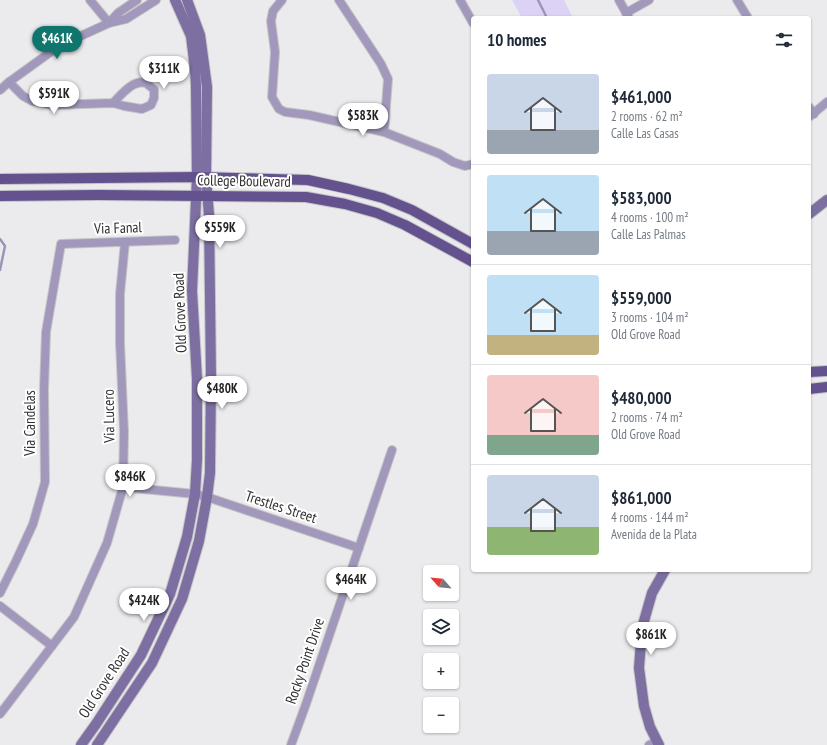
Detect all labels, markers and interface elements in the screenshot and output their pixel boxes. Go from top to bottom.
pin: $461K [29,26,85,60]
text: 10 homes [487,29,546,51]
icon: filters [773,29,795,51]
text: $461K [41,30,73,47]
pin: $311K [136,56,192,90]
text: $311K [148,60,180,77]
pin: $591K [26,81,82,115]
text: $591K [38,85,70,102]
text: $461,000 [611,86,672,108]
icon: home [519,90,567,138]
pin: $583K [335,103,391,137]
text: $583K [347,107,379,124]
text: 2 rooms · 62 m² [611,108,683,125]
text: Calle Las Casas [611,125,679,142]
street label: College Boulevard [197,170,291,191]
text: $583,000 [611,187,672,209]
icon: home [519,191,567,239]
text: 4 rooms · 100 m² [611,209,689,226]
pin: $559K [192,215,248,249]
street label: Via Fanal [93,217,143,238]
text: $559K [204,219,236,236]
text: Calle Las Palmas [611,226,686,243]
street label: Old Grove Road [169,273,190,353]
text: $559,000 [611,287,672,309]
icon: home [519,291,567,339]
text: 3 rooms · 104 m² [611,309,689,326]
text: Old Grove Road [611,326,680,343]
pin: $480K [194,376,250,410]
text: $480K [206,380,238,397]
text: $480,000 [611,387,672,409]
street label: Via Lucero [99,389,118,444]
street label: Via Candelas [20,390,39,457]
icon: home [519,391,567,439]
text: 2 rooms · 74 m² [611,409,683,426]
text: Old Grove Road [611,426,680,443]
pin: $846K [102,464,158,498]
text: $846K [114,468,146,485]
street label: Trestles Street [243,486,319,527]
text: $861,000 [611,487,672,509]
icon: home [519,491,567,539]
text: 4 rooms · 144 m² [611,509,689,526]
text: Avenida de la Plata [611,526,697,543]
north arrow [423,565,459,601]
map controls [423,565,459,733]
pin: $464K [323,567,379,601]
text: $464K [335,571,367,588]
pin: $424K [116,588,172,622]
text: $424K [128,592,160,609]
button: layers [423,609,459,645]
street label: Rocky Point Drive [281,615,328,706]
pin: $861K [623,622,679,656]
text: $861K [635,626,667,643]
street label: Old Grove Road [74,644,133,721]
button: + [423,653,459,689]
button: − [423,697,459,733]

